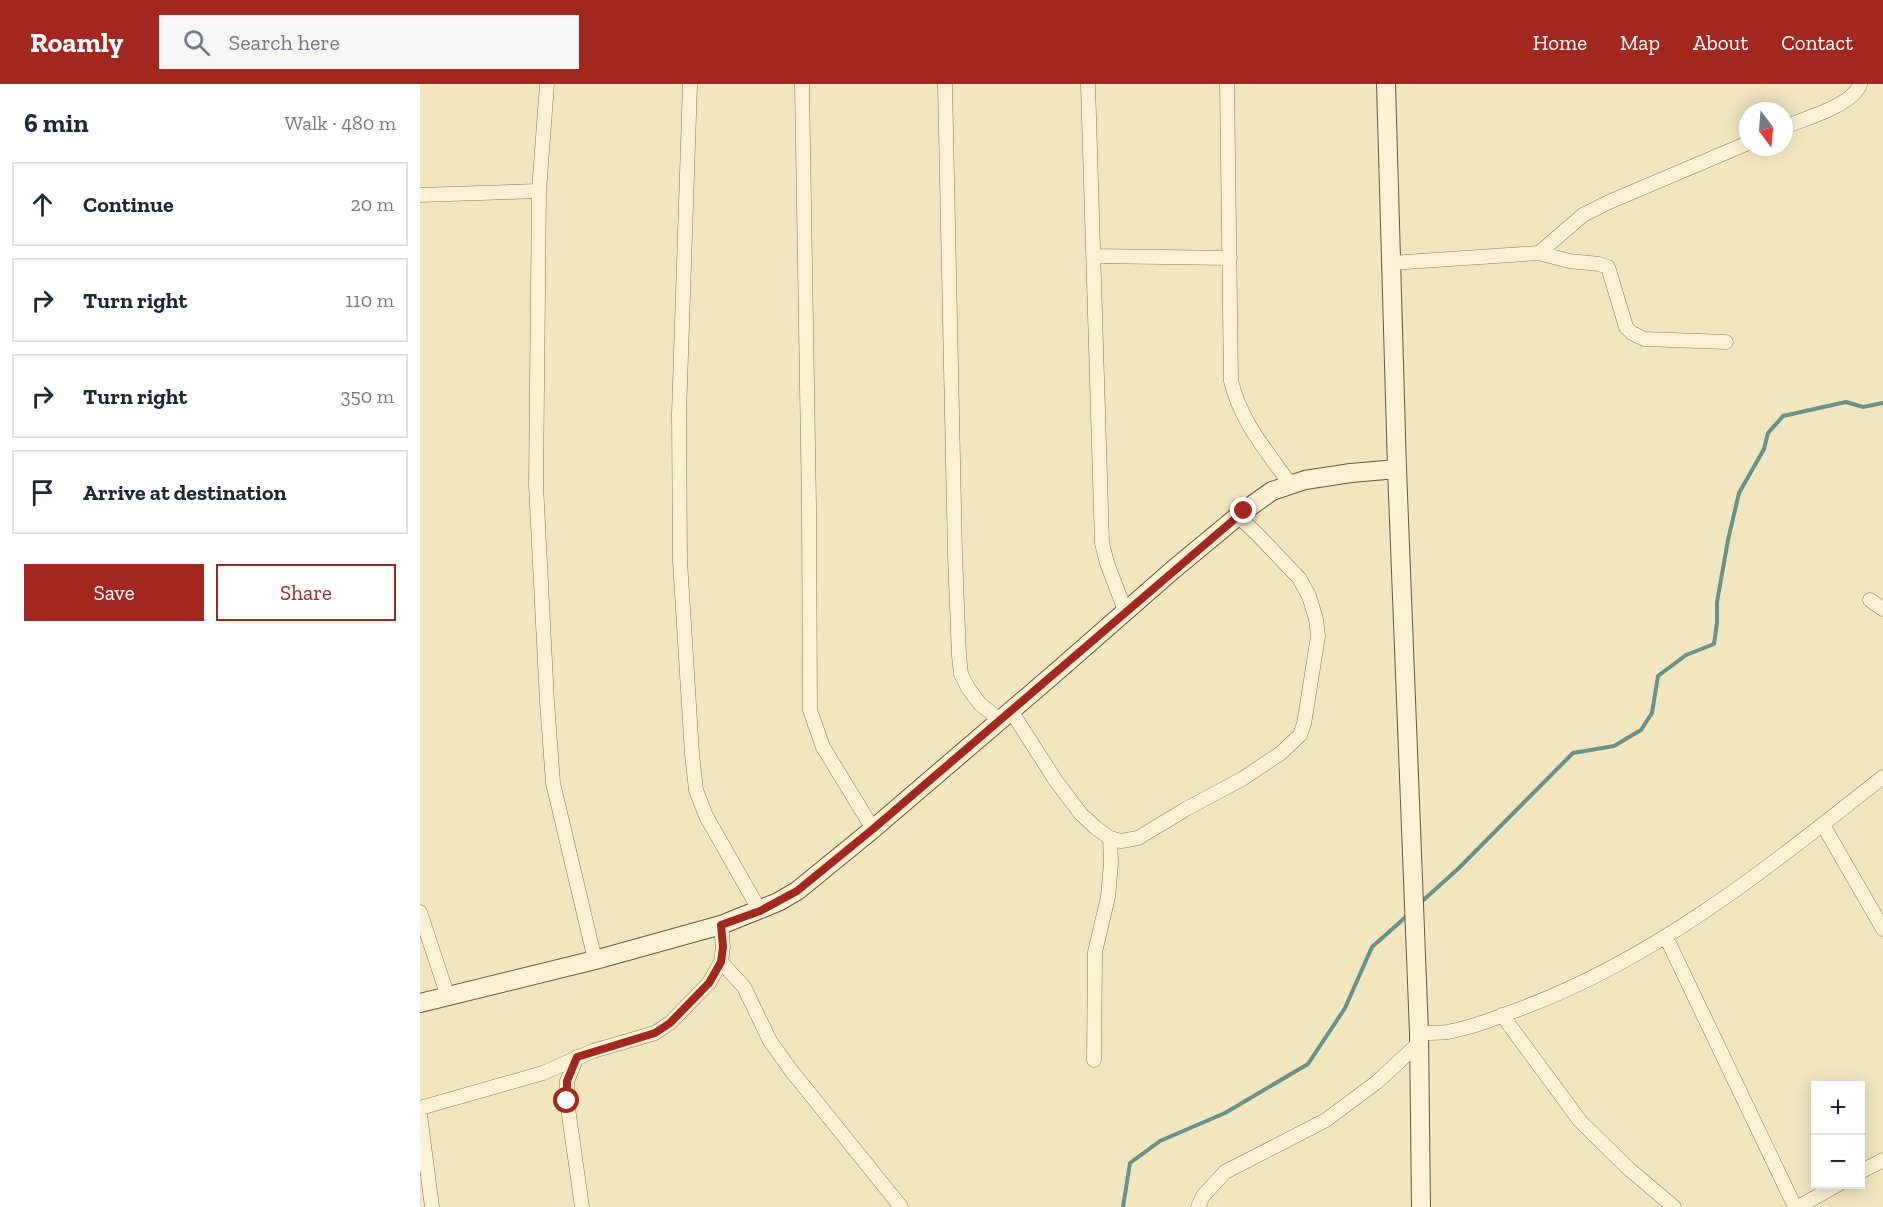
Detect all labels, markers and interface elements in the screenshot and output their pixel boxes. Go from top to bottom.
search box [159,15,579,69]
text: Roamly [30,26,123,59]
icon: search [180,26,213,59]
text: Search here [228,29,340,56]
text: Home [1533,30,1587,55]
text: Map [1620,30,1660,55]
text: About [1693,30,1748,55]
text: Contact [1781,30,1853,55]
north arrow [1739,102,1793,156]
text: 6 min [24,107,89,139]
text: Walk · 480 m [285,111,396,135]
icon: ahead [26,188,59,221]
text: Continue [83,191,174,218]
text: 20 m [350,192,394,216]
icon: right [26,284,59,317]
text: Turn right [83,287,187,314]
text: 110 m [345,288,394,312]
icon: right [26,380,59,413]
text: Turn right [83,383,187,410]
text: 350 m [341,384,394,408]
icon: arrive [26,476,59,509]
text: Arrive at destination [83,479,286,506]
route end [1230,497,1256,523]
button: Save [24,564,204,621]
button: Share [216,564,396,621]
map controls [1811,1081,1865,1189]
button: + [1811,1081,1865,1135]
route start [553,1087,579,1113]
button: − [1811,1135,1865,1189]

